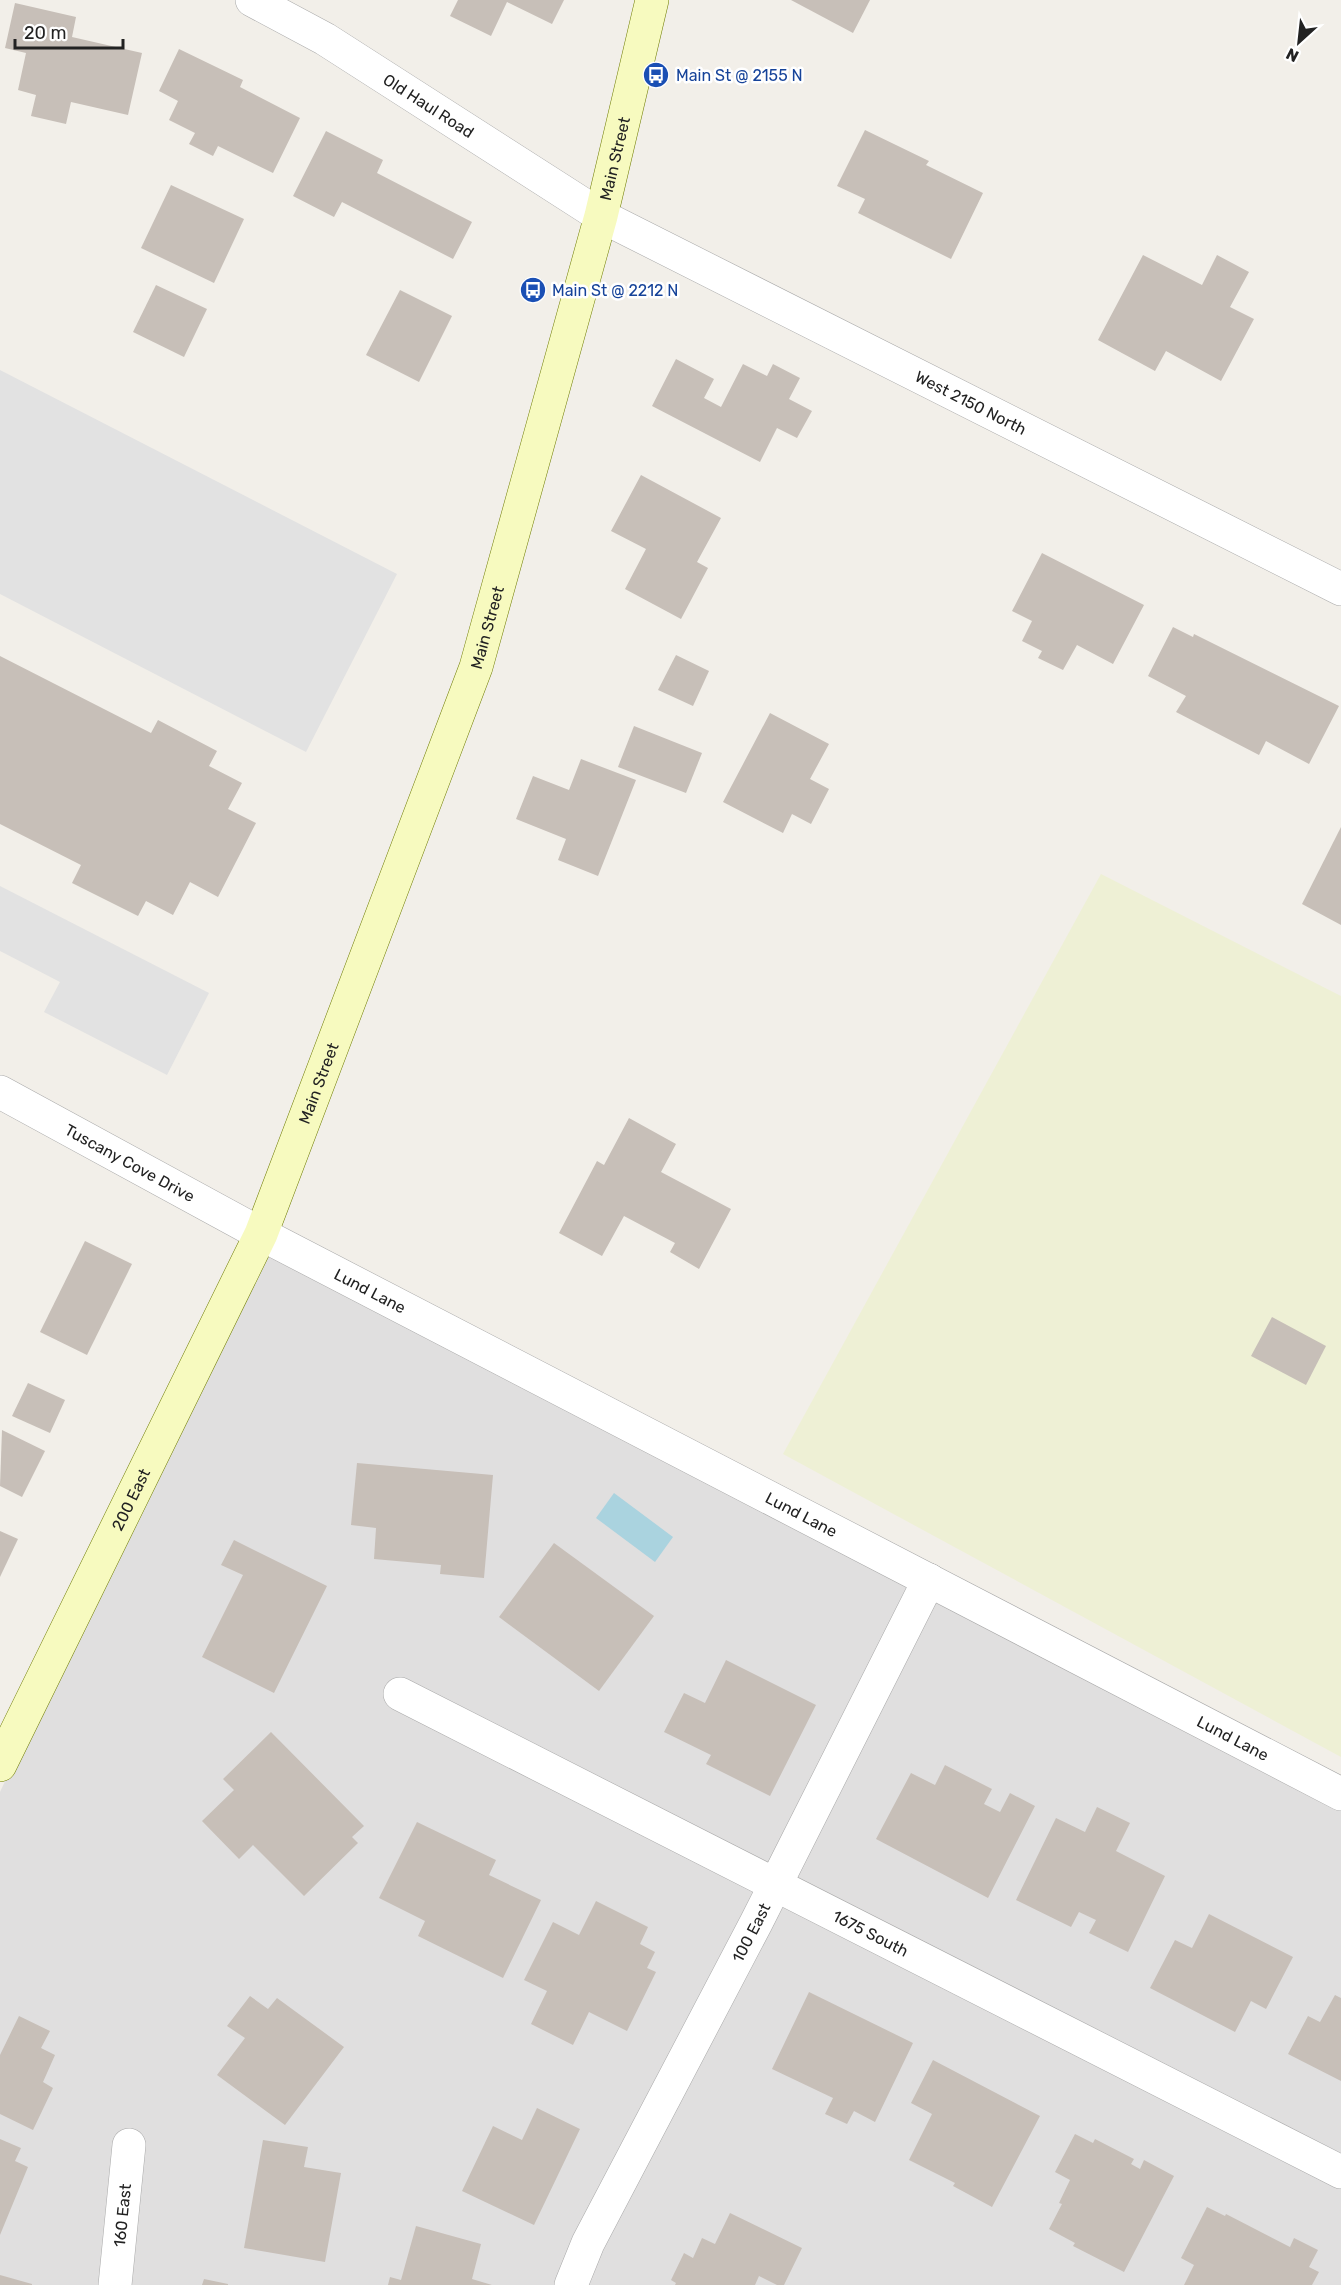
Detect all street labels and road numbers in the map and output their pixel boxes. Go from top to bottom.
street label: Old Haul Road [380,70,477,142]
street label: Main Street [596,115,634,202]
street label: West 2150 North [912,367,1030,439]
street label: Main Street [467,584,508,671]
street label: Main Street [295,1040,343,1127]
street label: Tuscany Cove Drive [62,1120,198,1206]
street label: Lund Lane [331,1265,409,1317]
street label: 200 East [108,1465,154,1534]
street label: Lund Lane [762,1488,840,1541]
street label: Lund Lane [1194,1712,1272,1765]
street label: 100 East [728,1900,775,1966]
street label: 1675 South [829,1906,912,1961]
street label: 160 East [110,2183,135,2248]

